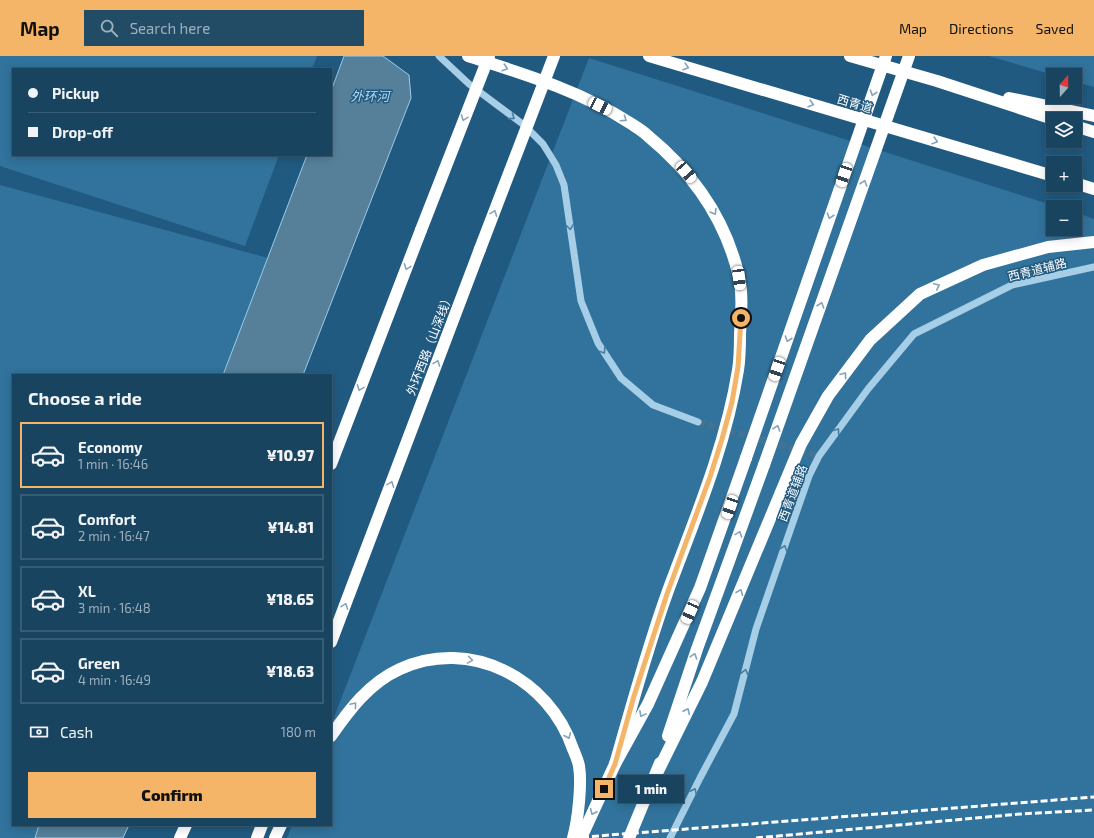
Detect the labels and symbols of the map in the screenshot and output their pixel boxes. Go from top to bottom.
one-way arrow [682,62,689,71]
one-way arrow [501,63,508,72]
north arrow [1046,68,1082,104]
water label: 外环河 [350,88,392,104]
one-way arrow [869,89,878,96]
street label: 西青道 [836,91,874,115]
car [587,95,613,117]
one-way arrow [807,99,814,108]
one-way arrow [508,112,515,119]
one-way arrow [620,114,627,122]
one-way arrow [461,115,469,122]
one-way arrow [931,136,938,145]
car [674,159,698,185]
car [834,162,854,188]
one-way arrow [859,179,868,186]
one-way arrow [709,208,716,215]
one-way arrow [489,209,497,216]
one-way arrow [827,212,835,219]
one-way arrow [565,224,574,230]
street label: 西青道辅路 [1006,255,1068,283]
one-way arrow [403,263,411,270]
car [732,265,746,291]
one-way arrow [933,283,940,291]
street label: 外环西路（山深线） [403,291,455,397]
one-way arrow [816,302,824,309]
route start [732,309,750,327]
one-way arrow [784,335,793,342]
one-way arrow [598,347,605,354]
car [767,356,787,382]
one-way arrow [432,359,440,366]
one-way arrow [839,372,847,379]
one-way arrow [357,384,365,391]
one-way arrow [773,425,781,432]
one-way arrow [833,428,840,435]
street label: 西青道辅路 [775,462,809,524]
one-way arrow [386,481,394,488]
car [720,494,740,520]
one-way arrow [734,531,742,538]
one-way arrow [779,545,787,552]
one-way arrow [735,589,743,596]
car [680,599,700,625]
one-way arrow [340,602,348,609]
one-way arrow [689,653,698,660]
one-way arrow [466,655,473,664]
one-way arrow [740,669,749,676]
one-way arrow [350,702,357,710]
one-way arrow [683,708,690,716]
one-way arrow [639,710,647,718]
one-way arrow [563,731,571,739]
callout: 1 min [618,775,684,803]
route end [595,780,613,798]
one-way arrow [689,787,697,795]
one-way arrow [590,808,598,816]

